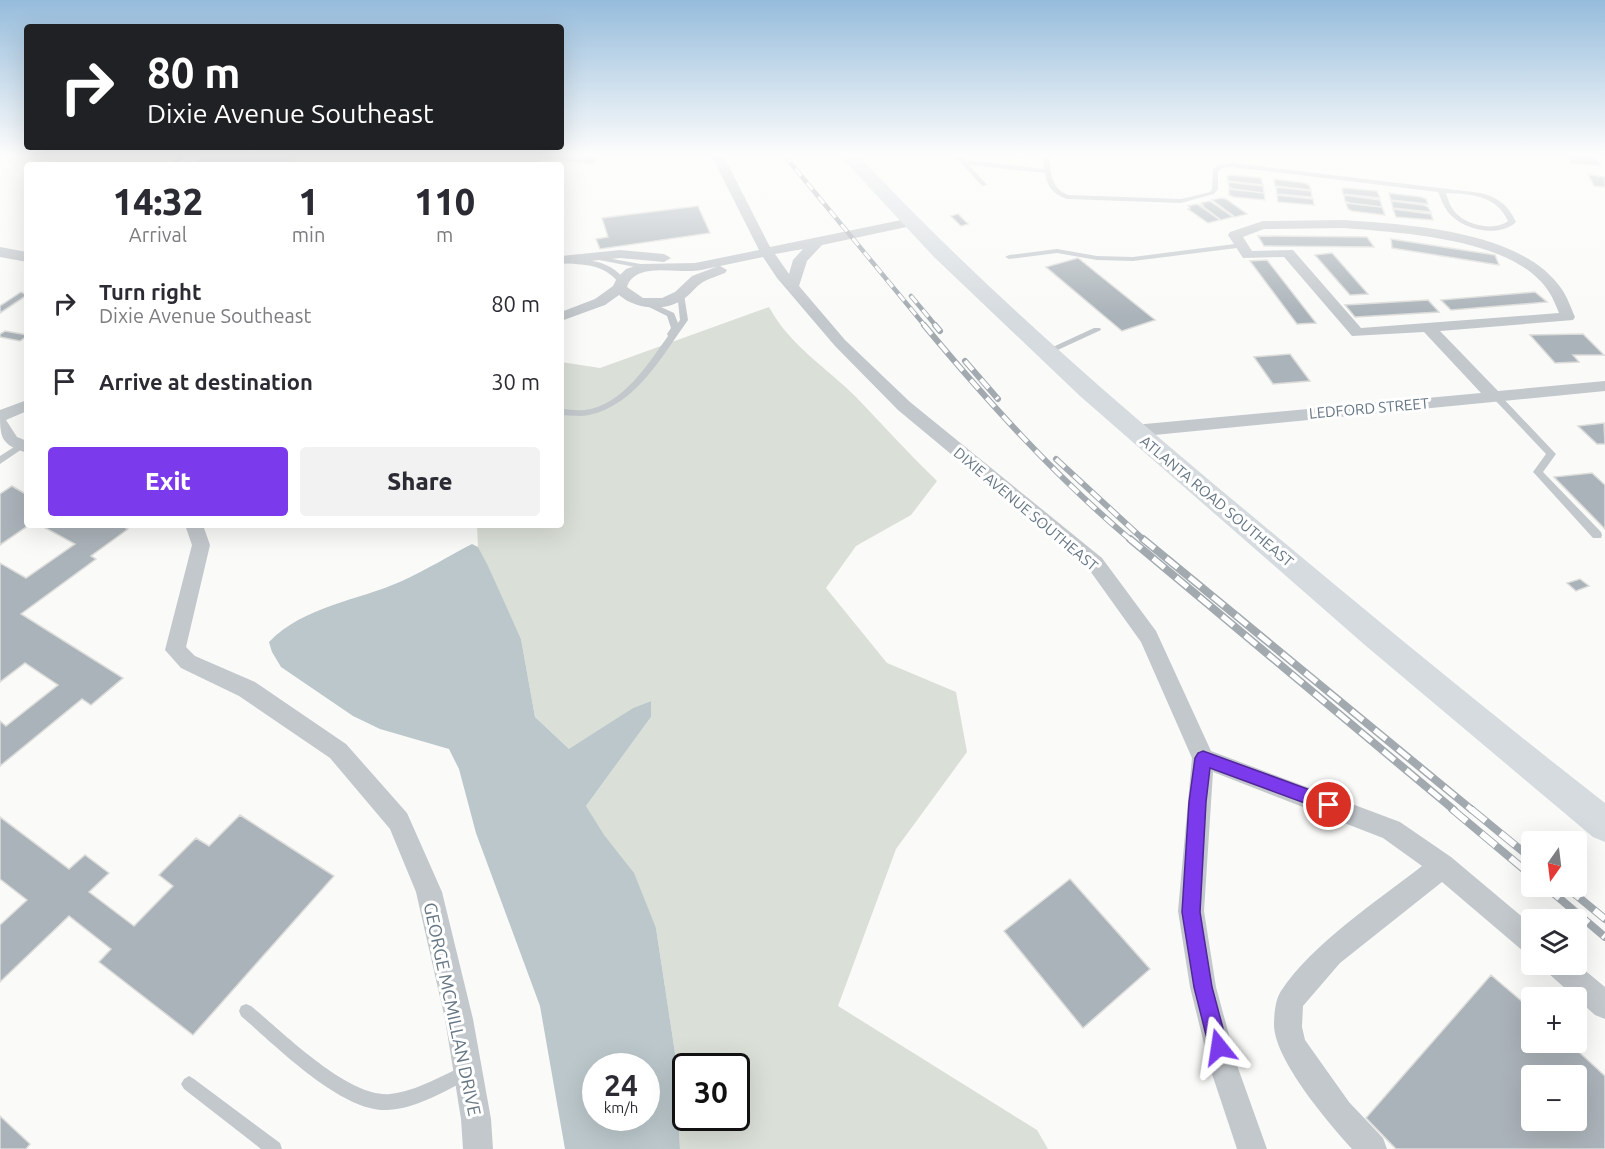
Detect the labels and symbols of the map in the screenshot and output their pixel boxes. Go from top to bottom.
street label: LEDFORD STREET [1308,394,1430,422]
street label: ATLANTA ROAD SOUTHEAST [1137,432,1297,570]
street label: DIXIE AVENUE SOUTHEAST [951,444,1102,575]
pin [1303,779,1354,830]
north arrow [1521,831,1587,897]
street label: GEORGE MCMILLAN DRIVE [421,901,485,1117]
position arrow [1187,1015,1251,1079]
speed limit sign: 30 [672,1053,750,1131]

